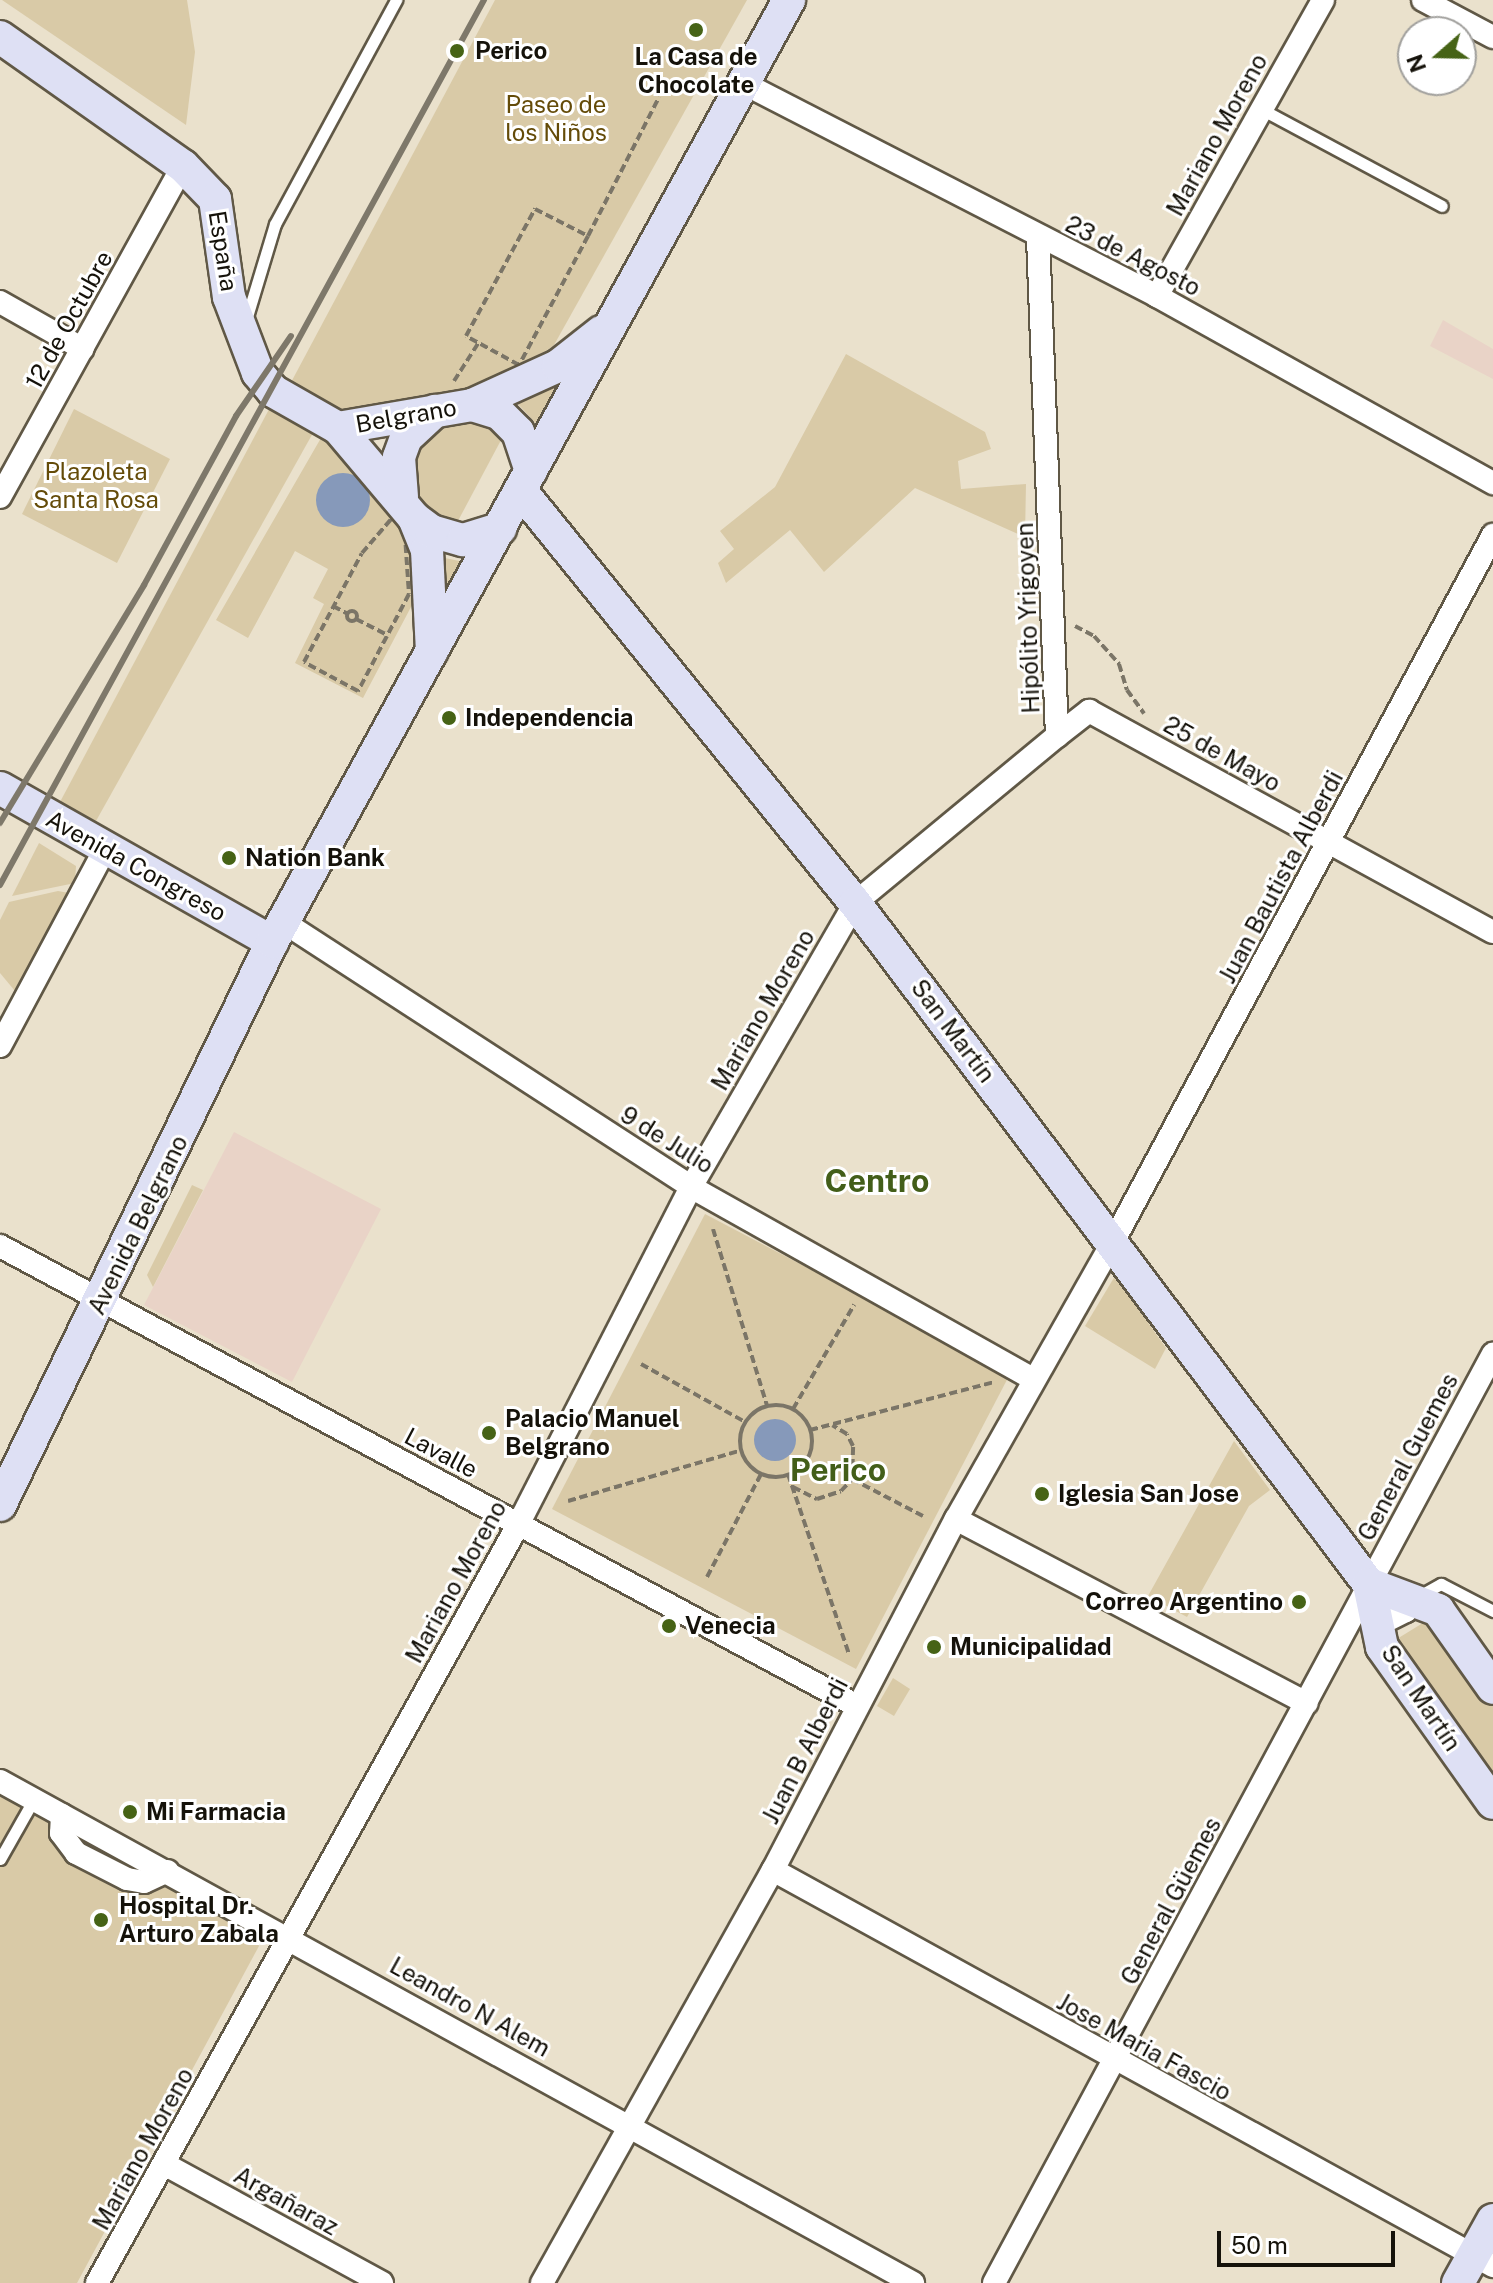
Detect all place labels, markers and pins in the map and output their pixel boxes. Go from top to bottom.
marker: La Casa de Chocolate [687,21,705,39]
place label: Perico [475,37,547,65]
marker: Perico [446,40,468,62]
place label: La Casa de Chocolate [634,43,758,99]
place label: Independencia [465,704,633,732]
marker: Independencia [440,709,458,727]
place label: Nation Bank [245,844,385,872]
marker: Nation Bank [220,849,238,867]
place label: Palacio Manuel Belgrano [505,1405,680,1461]
marker: Palacio Manuel Belgrano [480,1424,498,1442]
place label: Iglesia San Jose [1058,1480,1239,1508]
marker: Iglesia San Jose [1033,1485,1051,1503]
place label: Correo Argentino [1085,1588,1283,1616]
marker: Correo Argentino [1290,1593,1308,1611]
place label: Venecia [685,1612,776,1640]
marker: Venecia [660,1617,678,1635]
place label: Municipalidad [950,1633,1112,1661]
marker: Municipalidad [925,1638,943,1656]
place label: Mi Farmacia [146,1798,286,1826]
marker: Mi Farmacia [121,1803,139,1821]
place label: Hospital Dr. Arturo Zabala [119,1892,279,1948]
marker: Hospital Dr. Arturo Zabala [90,1909,112,1931]

